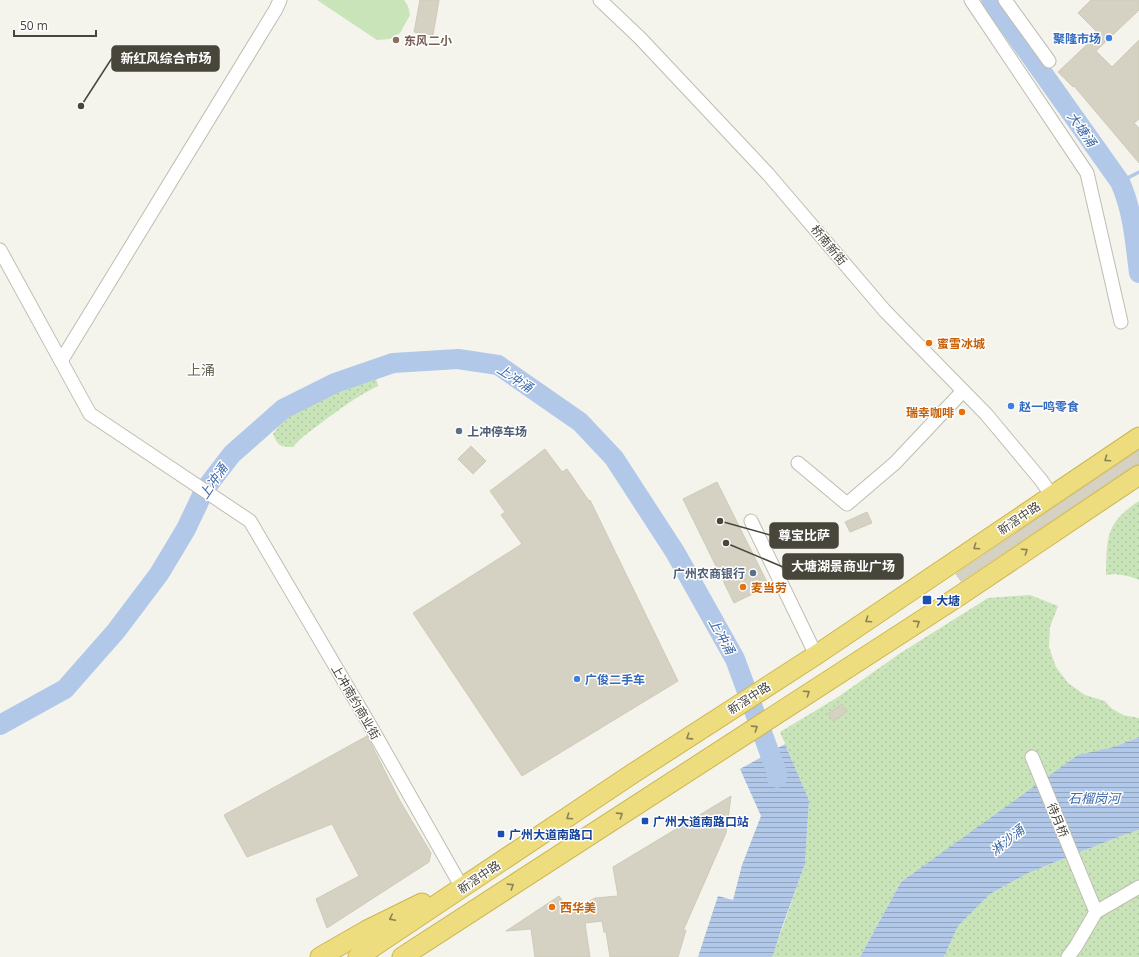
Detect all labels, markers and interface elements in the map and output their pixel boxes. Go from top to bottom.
scale bar [14,12,96,38]
text: 50 m [20,17,48,34]
place label: 聚隆市场 [1053,30,1101,47]
place label: 东风二小 [404,32,452,49]
marker: 聚隆市场 [1104,33,1114,43]
marker: 东风二小 [391,35,401,45]
callout: 新红风综合市场 [112,46,219,71]
text: 新红风综合市场 [120,49,212,67]
water label: 大塘涌 [1063,108,1102,152]
street label: 桥南新街 [807,221,851,269]
place label: 蜜雪冰城 [937,335,985,352]
marker: 蜜雪冰城 [924,338,934,348]
district label: 上涌 [187,360,215,379]
water label: 上冲涌 [494,360,538,397]
place label: 赵一鸣零食 [1019,398,1079,415]
marker: 赵一鸣零食 [1006,401,1016,411]
place label: 瑞幸咖啡 [906,404,954,421]
marker: 瑞幸咖啡 [957,407,967,417]
place label: 上冲停车场 [467,423,527,440]
marker: 上冲停车场 [454,426,464,436]
one-way arrow [1104,454,1111,461]
water label: 上冲涌 [195,458,232,502]
street label: 新滘中路 [994,498,1044,538]
callout: 尊宝比萨 [770,523,838,548]
text: 尊宝比萨 [778,526,830,544]
one-way arrow [973,543,980,550]
one-way arrow [1021,548,1028,556]
callout: 大塘湖景商业广场 [783,554,903,579]
text: 大塘湖景商业广场 [791,557,895,575]
place label: 广州农商银行 [673,565,745,582]
marker: 广州农商银行 [748,568,758,578]
place label: 麦当劳 [751,579,787,596]
marker: 麦当劳 [738,582,748,592]
place label: 大塘 [936,592,960,609]
marker: 大塘 [921,594,933,606]
water label: 上冲涌 [705,615,740,659]
one-way arrow [865,615,872,623]
one-way arrow [913,620,920,627]
street label: 上冲南约商业街 [328,661,384,743]
place label: 广俊二手车 [585,671,645,688]
marker: 广俊二手车 [572,674,582,684]
street label: 新滘中路 [724,678,774,718]
one-way arrow [803,691,810,698]
one-way arrow [751,725,758,733]
one-way arrow [686,732,693,740]
water label: 石榴岗河 [1068,789,1123,807]
street label: 待月桥 [1043,800,1073,840]
one-way arrow [566,812,573,819]
one-way arrow [616,813,623,820]
place label: 广州大道南路口站 [653,813,749,830]
marker: 广州大道南路口站 [640,816,650,826]
water label: 淋沙涌 [986,819,1029,859]
place label: 广州大道南路口 [509,826,593,843]
marker: 广州大道南路口 [496,829,506,839]
street label: 新滘中路 [454,857,504,897]
one-way arrow [507,884,514,891]
place label: 西华美 [560,899,596,916]
marker: 西华美 [547,902,557,912]
one-way arrow [389,913,396,921]

